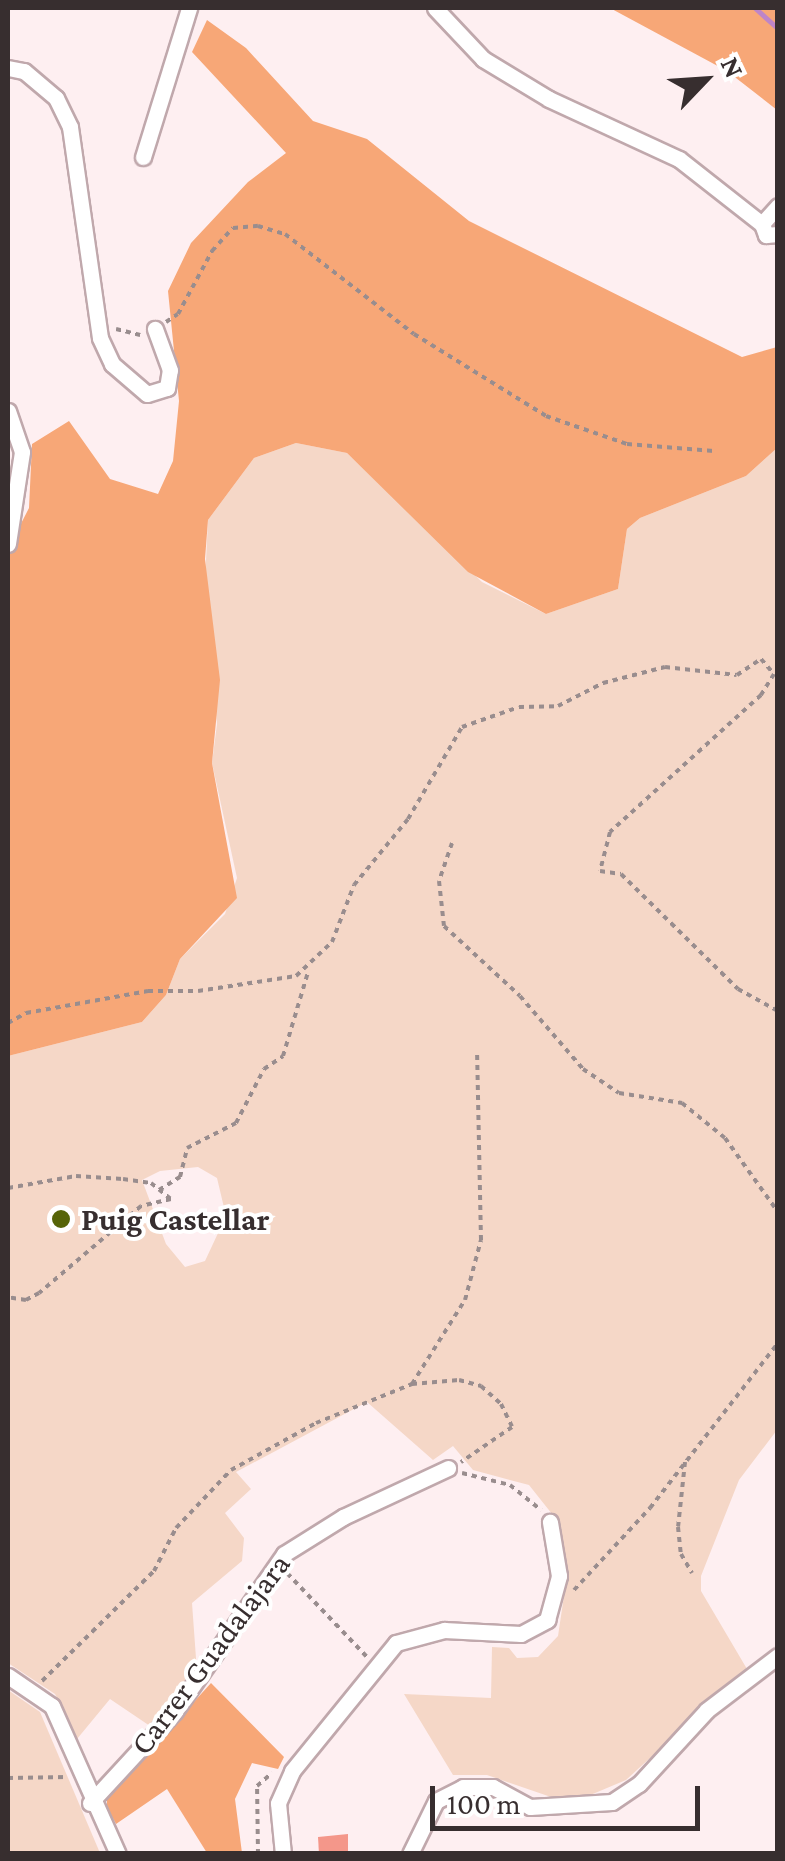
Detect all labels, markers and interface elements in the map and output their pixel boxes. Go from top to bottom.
north arrow [655,30,755,130]
text: N [715,52,751,82]
place label: Puig Castellar [81,1200,270,1238]
marker: Puig Castellar [50,1208,72,1230]
street label: Carrer Guadalajara [122,1546,298,1762]
scale bar [435,1766,705,1828]
text: 100 m [447,1787,521,1820]

